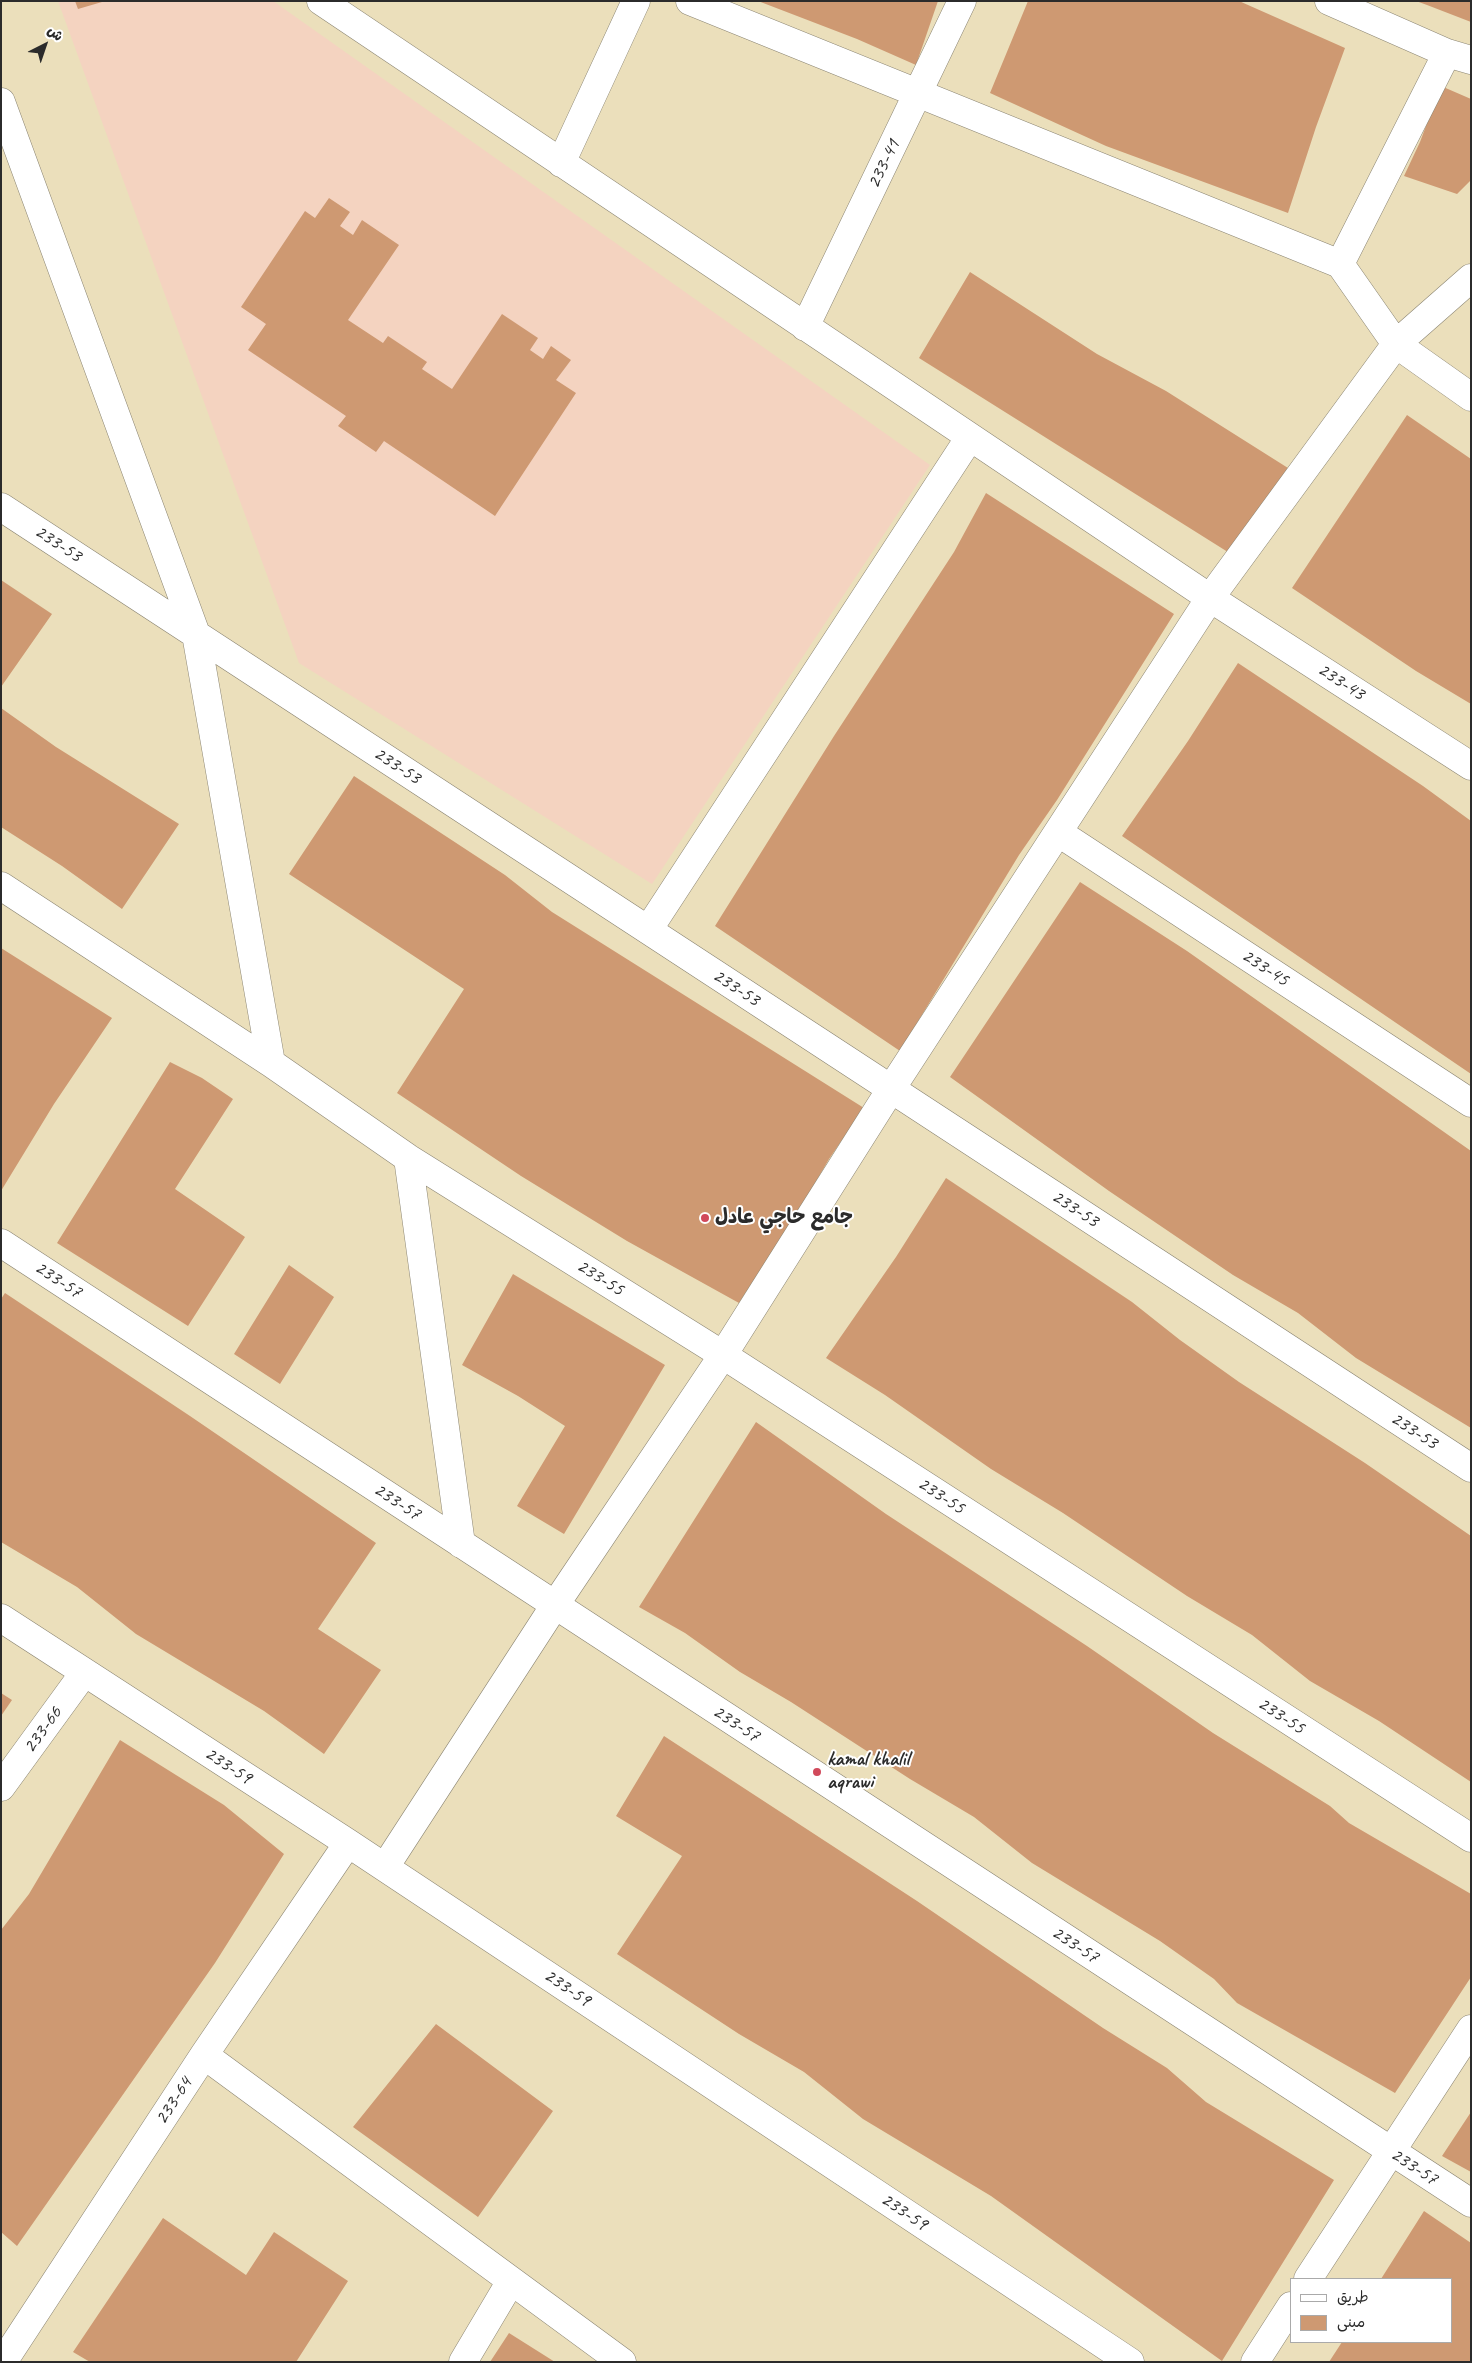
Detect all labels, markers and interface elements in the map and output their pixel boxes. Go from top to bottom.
north arrow [20,20,70,70]
text: ش [44,22,67,45]
street label: 233-41 [862,136,906,192]
street label: 233-53 [30,520,86,568]
street label: 233-43 [1313,658,1369,706]
street label: 233-53 [369,742,425,790]
street label: 233-45 [1237,944,1293,992]
street label: 233-53 [708,964,764,1012]
street label: 233-53 [1047,1185,1103,1233]
place label: جامع حاجي عادل [715,1206,853,1230]
marker: جامع حاجي عادل [699,1212,711,1224]
street label: 233-55 [572,1254,628,1302]
street label: 233-57 [30,1256,86,1304]
street label: 233-53 [1386,1407,1442,1455]
street label: 233-55 [913,1472,969,1520]
street label: 233-57 [369,1478,425,1526]
street label: 233-55 [1253,1692,1309,1740]
street label: 233-57 [708,1700,764,1748]
street label: 233-66 [18,1702,68,1758]
street label: 233-59 [200,1742,256,1790]
place label: kamal khalil aqrawi [827,1748,909,1795]
marker: kamal khalil aqrawi [811,1766,823,1778]
street label: 233-57 [1047,1921,1103,1969]
street label: 233-59 [539,1964,595,2012]
street label: 233-64 [150,2073,198,2129]
street label: 233-57 [1386,2143,1442,2191]
street label: 233-59 [876,2188,932,2236]
legend [1290,2278,1452,2343]
text: طريق [1337,2288,1369,2307]
text: مبنى [1337,2313,1365,2332]

